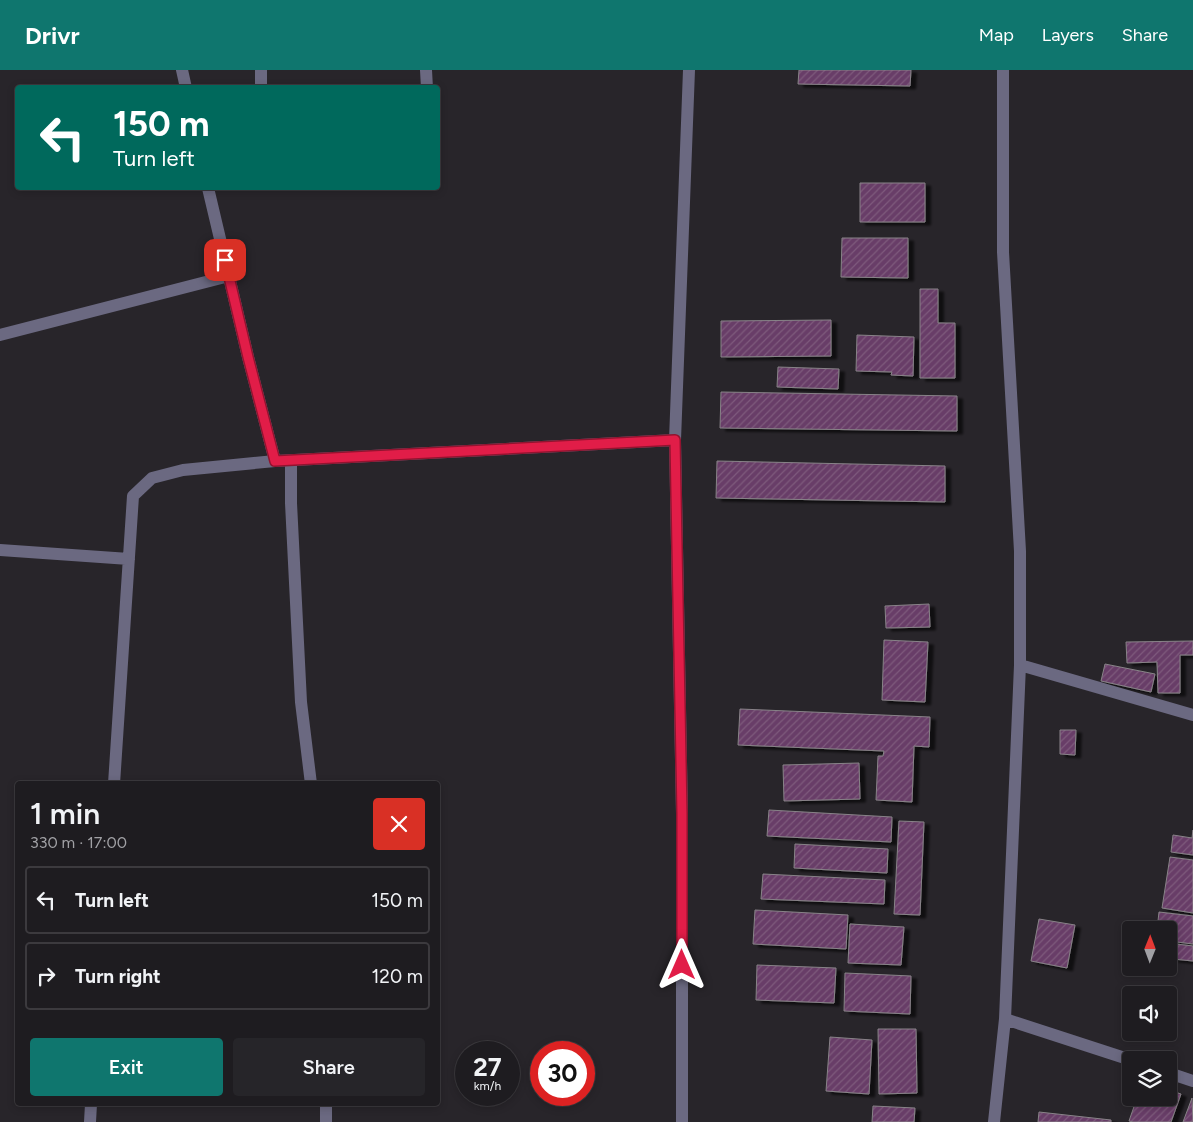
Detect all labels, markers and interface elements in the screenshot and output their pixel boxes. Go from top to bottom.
text: Drivr [25,21,80,50]
text: Map [979,24,1014,46]
text: Layers [1042,24,1094,46]
text: Share [1122,24,1168,46]
text: 150 m [113,103,210,145]
icon: left [30,105,95,170]
text: Turn left [113,145,195,172]
pin [204,239,246,281]
icon: arrive [211,246,239,274]
text: 1 min [30,795,100,832]
button: close [373,798,425,850]
text: 330 m · 17:00 [30,833,127,852]
icon: left [32,886,60,914]
text: Turn left [75,889,149,912]
text: 150 m [371,889,423,912]
north arrow [1122,921,1178,976]
map controls [1122,921,1177,1106]
position arrow [655,938,707,990]
icon: right [32,962,60,990]
text: Turn right [75,965,161,988]
text: 120 m [371,965,423,988]
button: sound [1122,986,1177,1041]
button: Exit [30,1038,223,1096]
button: Share [233,1038,425,1096]
speed limit sign: 30 [530,1041,595,1106]
button: layers [1122,1051,1177,1106]
text: 27 [473,1052,502,1082]
text: km/h [474,1079,501,1093]

